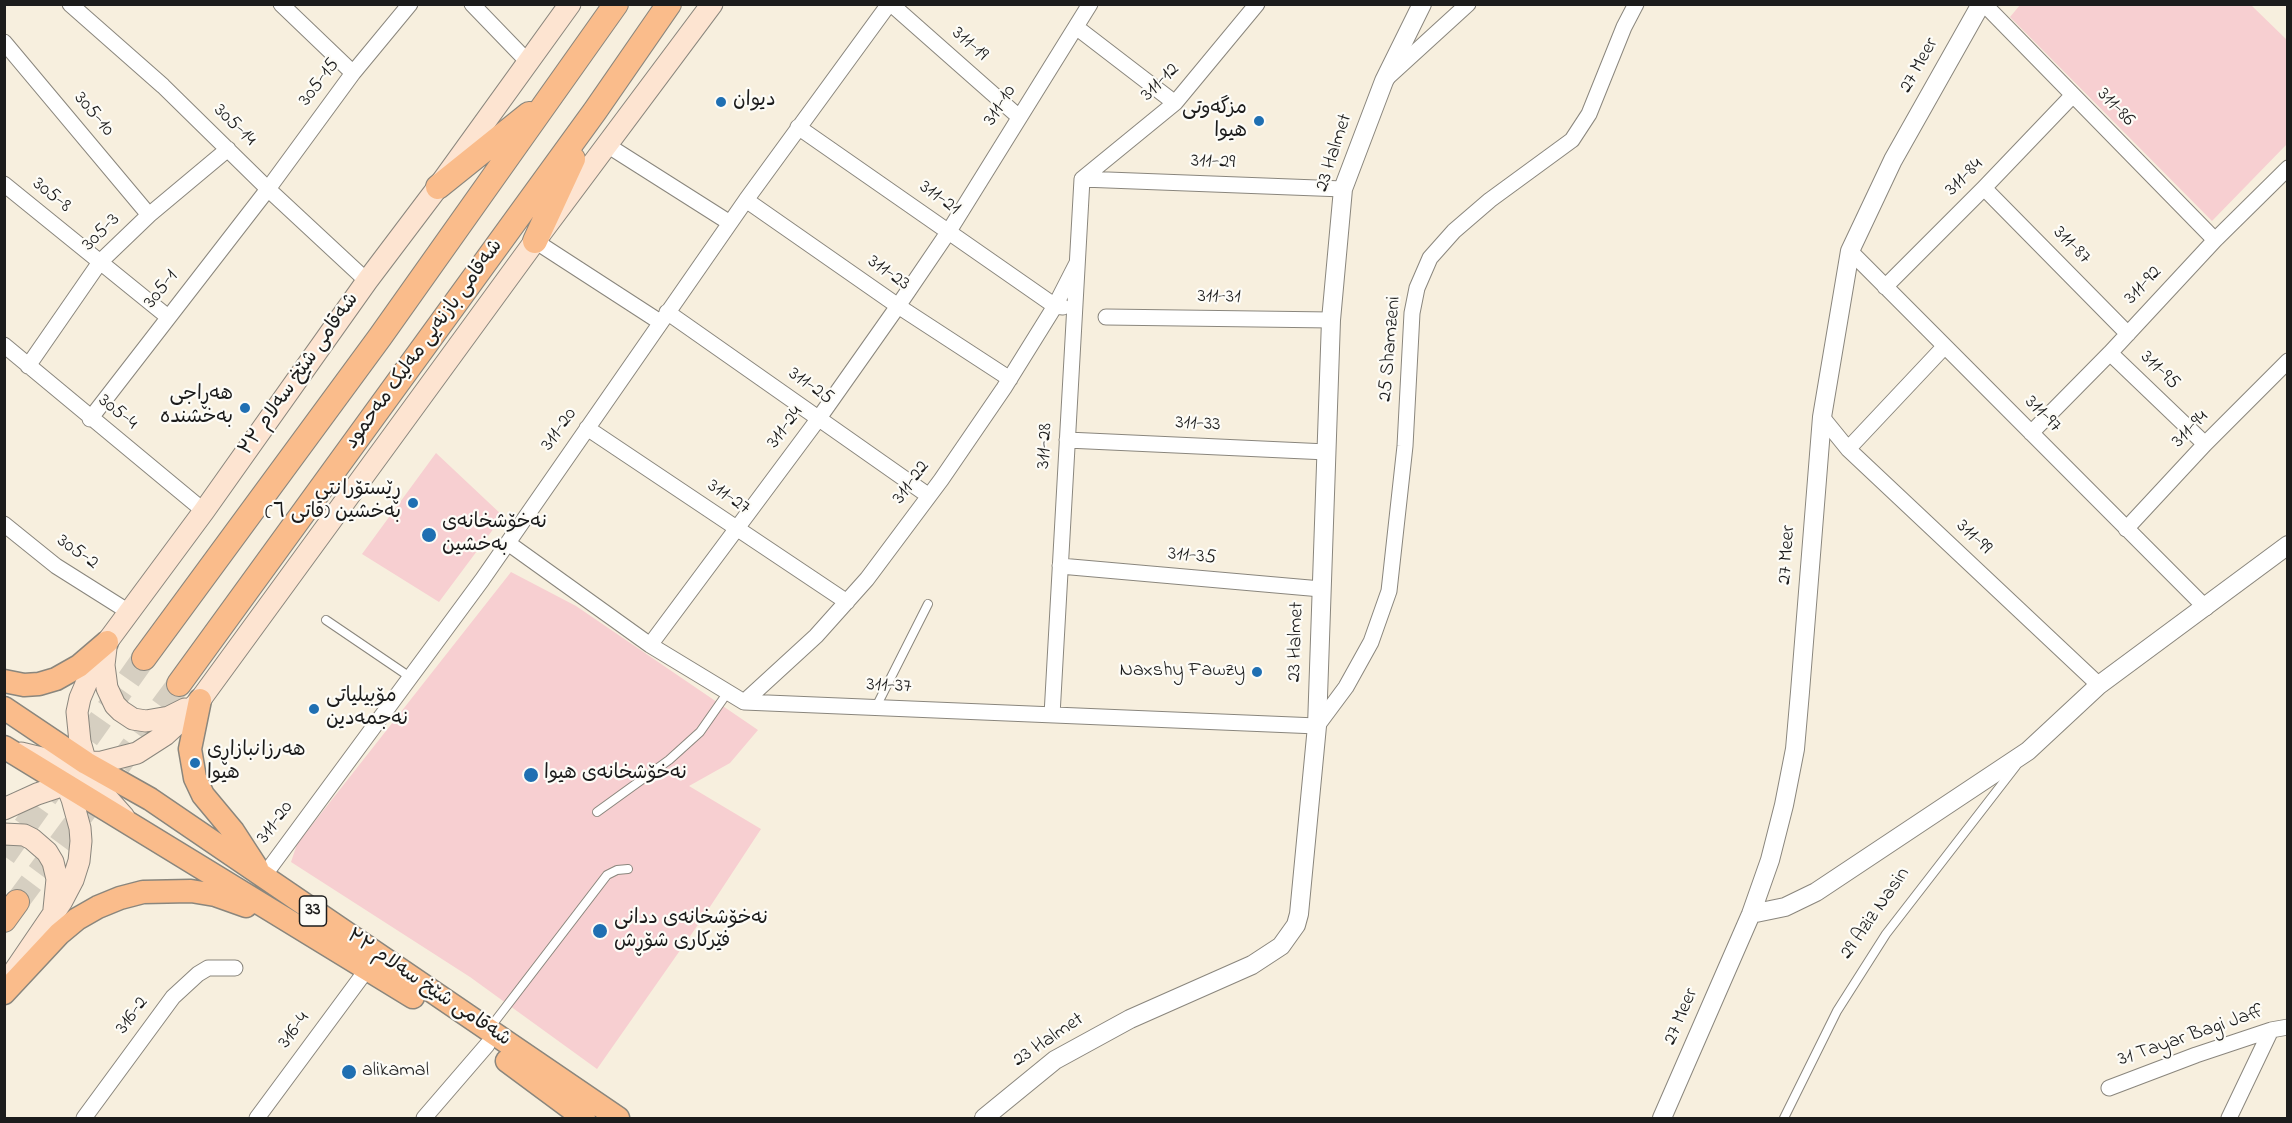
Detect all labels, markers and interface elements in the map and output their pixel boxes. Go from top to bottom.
street label: 311-19 [946,23,992,67]
street label: 27 Meer [1895,34,1945,98]
street label: 305-15 [294,54,346,112]
street label: 311-12 [1137,59,1185,107]
street label: 311-10 [979,81,1023,131]
street label: 311-86 [2091,84,2139,132]
street label: 305-10 [67,88,119,142]
place label: دیوان [733,90,776,114]
marker: دیوان [714,95,728,109]
place label: مزگەوتی هیوا [1182,98,1247,145]
street label: 305-14 [208,100,260,152]
street label: 23 Halmet [1311,111,1359,195]
marker: مزگەوتی هیوا [1252,114,1266,128]
street label: 311-29 [1190,150,1236,176]
street label: 311-84 [1941,154,1989,202]
street label: 305-8 [27,173,75,219]
street label: 311-21 [914,176,964,222]
street label: 305-3 [78,209,126,257]
street label: 311-87 [2047,222,2095,270]
street label: شەقامی بازنەیی مەلیک مەحمود [341,235,509,455]
street label: 311-23 [862,251,914,297]
street label: 311-92 [2120,262,2168,310]
street label: 305-1 [140,266,184,314]
street label: 311-31 [1197,286,1241,310]
street label: شەقامی شێخ سەلام ٣٣ [235,289,365,461]
street label: 25 Shamzeni [1374,295,1408,403]
street label: 311-95 [2134,346,2184,396]
street label: 311-25 [783,363,837,411]
place label: هەڕاجی بەخشندە [160,384,233,431]
street label: 305-4 [92,390,142,436]
street label: 311-97 [2018,391,2066,439]
marker: هەڕاجی بەخشندە [238,401,252,415]
street label: 311-24 [763,402,809,454]
street label: 311-20 [537,404,583,456]
street label: 311-94 [2168,406,2214,454]
street label: 311-33 [1175,412,1221,438]
street label: 311-28 [1033,422,1059,470]
street label: 311-22 [888,456,936,510]
street label: 311-27 [702,475,754,521]
place label: ڕێستۆرانتی بە‌خشین (قاتی ٦) [265,479,401,526]
marker: ڕێستۆرانتی بە‌خشین (قاتی ٦) [406,496,420,510]
place label: نەخۆشخانەی بەخشین [442,512,547,559]
street label: 311-99 [1950,515,1996,561]
street label: 27 Meer [1774,525,1802,585]
marker: نەخۆشخانەی بەخشین [420,526,438,544]
street label: 305-2 [51,530,103,576]
street label: 311-35 [1167,543,1217,571]
street label: 23 Halmet [1284,602,1310,682]
place label: Naxshy Fawzy [1120,660,1245,684]
marker: Naxshy Fawzy [1250,665,1264,679]
street label: 311-37 [866,674,912,700]
place label: مۆبیلیاتی نەجمەدین [326,686,408,733]
marker: مۆبیلیاتی نەجمەدین [307,702,321,716]
place label: هەرزانبازاڕی هیوا [207,740,306,787]
marker: هەرزانبازاڕی هیوا [188,756,202,770]
place label: نەخۆشخانەی هیوا [544,763,687,787]
marker: نەخۆشخانەی هیوا [522,766,540,784]
street label: 311-20 [252,797,300,849]
street label: 29 Aziz Nasin [1836,863,1916,965]
road number: 33 [300,896,326,926]
place label: نەخۆشخانەی ددانی فێرکاری شۆڕش [614,908,768,955]
marker: نەخۆشخانەی ددانی فێرکاری شۆڕش [591,922,609,940]
street label: شەقامی شێخ سەلام ٣٣ [341,925,515,1053]
street label: 27 Meer [1659,985,1705,1049]
street label: 316-2 [111,992,155,1040]
street label: 31 Tayar Bagi Jaff [2115,1001,2267,1073]
street label: 316-4 [274,1008,316,1054]
street label: 23 Halmet [1009,1009,1089,1073]
place label: alikamal [362,1060,429,1084]
marker: alikamal [340,1063,358,1081]

